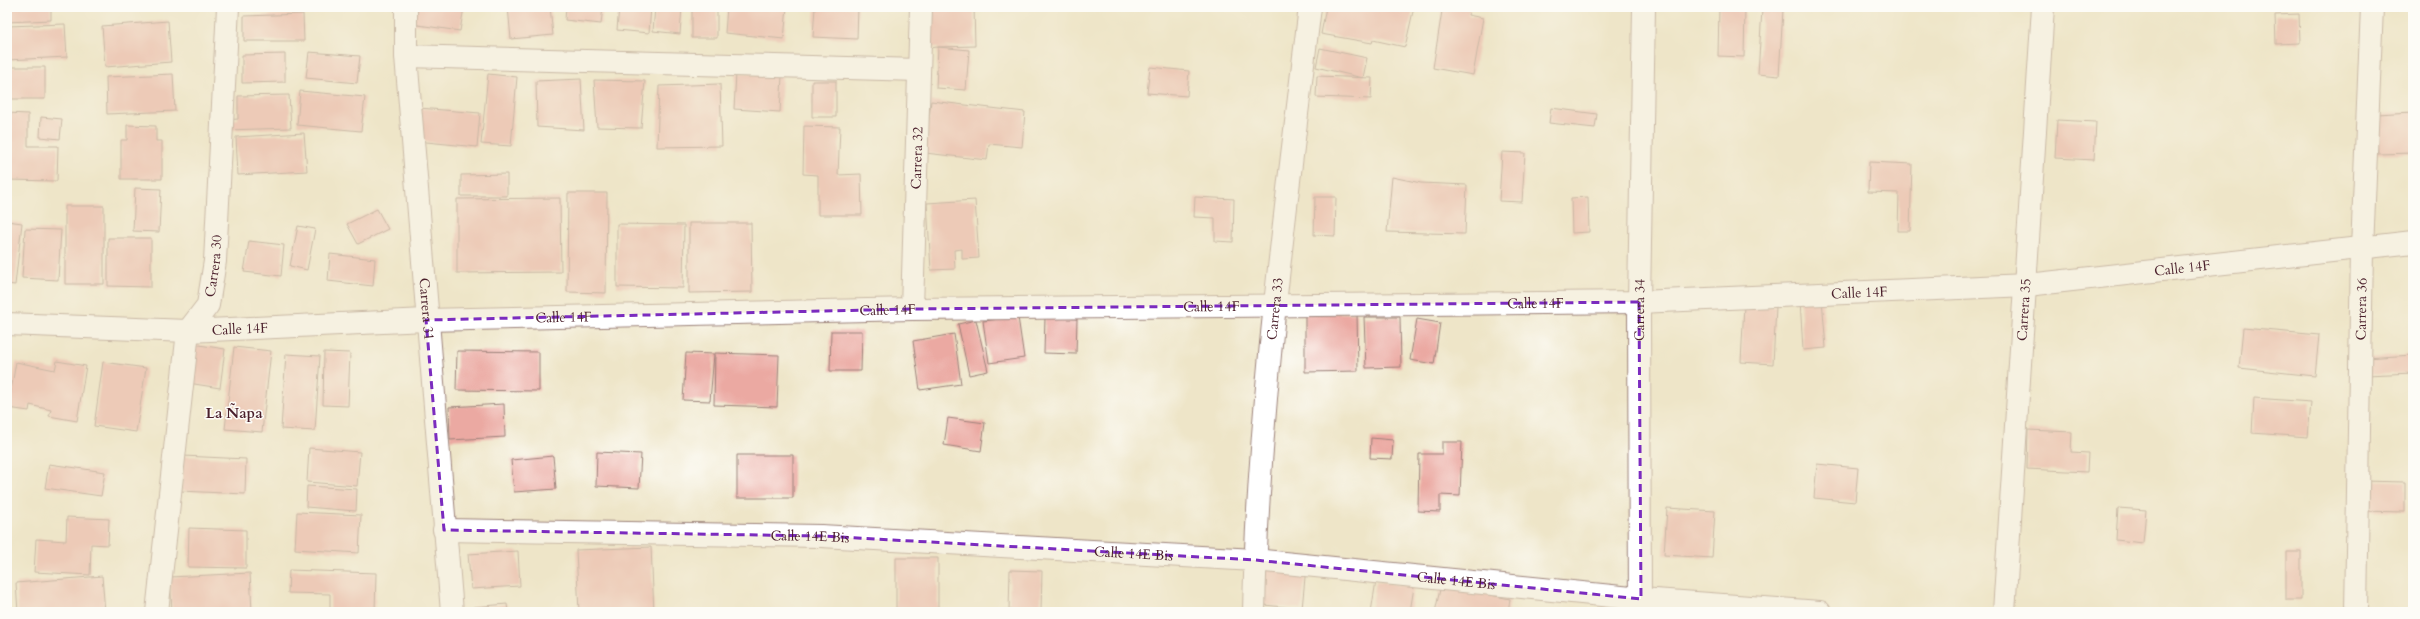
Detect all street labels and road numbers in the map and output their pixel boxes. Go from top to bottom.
street label: Carrera 32 [906,126,927,190]
street label: Carrera 30 [200,234,226,298]
street label: Calle 14F [2153,255,2211,280]
street label: Carrera 31 [415,277,439,341]
street label: Carrera 33 [1262,277,1287,341]
street label: Carrera 35 [2012,278,2035,341]
street label: Carrera 36 [2351,278,2371,341]
street label: Carrera 34 [1629,279,1649,341]
street label: Calle 14F [1831,282,1888,303]
street label: Calle 14F [1507,293,1564,313]
street label: Calle 14F [1183,296,1240,316]
street label: Calle 14F [859,299,916,320]
street label: Calle 14F [535,307,592,327]
street label: Calle 14F [211,318,268,339]
street label: Calle 14E Bis [770,526,850,547]
street label: Calle 14E Bis [1094,542,1174,565]
street label: Calle 14E Bis [1416,567,1497,594]

